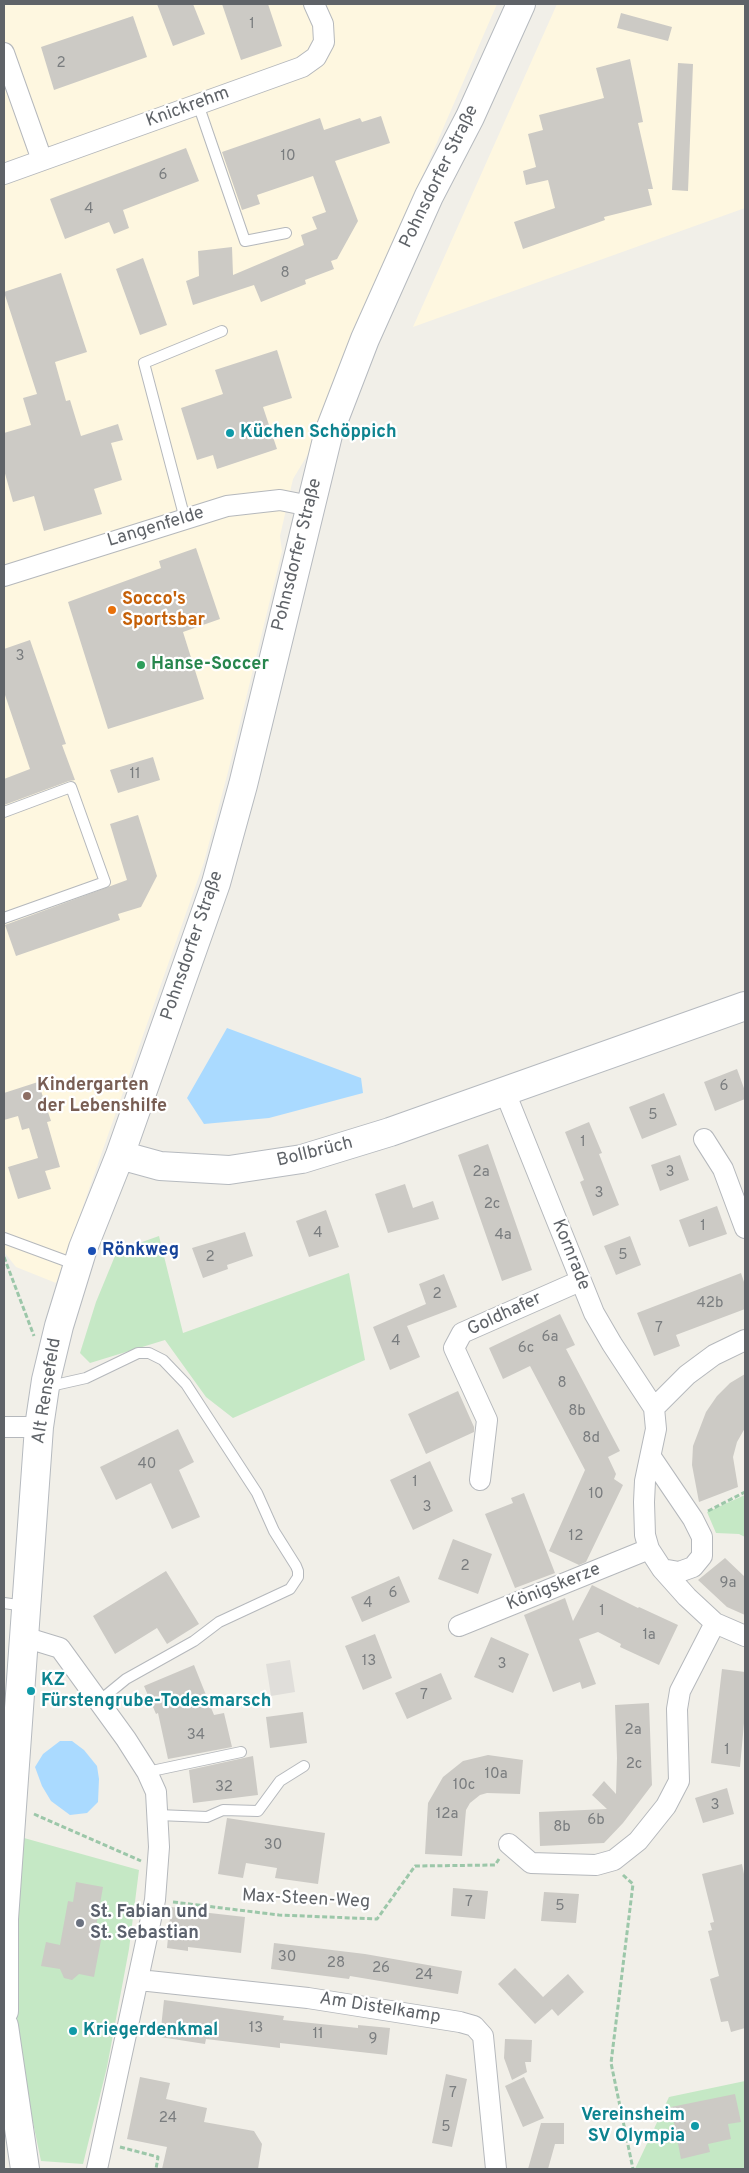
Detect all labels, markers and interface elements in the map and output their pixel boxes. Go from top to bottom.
house number: 1 [249,16,255,34]
house number: 2 [56,55,66,73]
street label: Knickrehm [143,83,233,133]
street label: Pohnsdorfer Straße [396,102,484,252]
house number: 10 [280,148,296,166]
house number: 6 [159,167,167,185]
house number: 4 [84,201,94,219]
house number: 8 [280,265,290,283]
place label: Küchen Schöppich [240,422,397,444]
marker: Küchen Schöppich [224,427,236,439]
street label: Pohnsdorfer Straße [269,476,327,634]
street label: Langenfelde [105,503,207,553]
place label: Socco's Sportsbar [122,589,205,632]
marker: Socco's Sportsbar [106,604,118,616]
house number: 3 [15,648,25,666]
place label: Hanse-Soccer [151,654,269,676]
marker: Hanse-Soccer [135,659,147,671]
house number: 11 [129,766,141,784]
street label: Pohnsdorfer Straße [157,869,229,1023]
place label: Kindergarten der Lebenshilfe [37,1075,167,1118]
house number: 6 [720,1078,728,1096]
marker: Kindergarten der Lebenshilfe [21,1090,33,1102]
house number: 5 [648,1107,658,1125]
street label: Bollbrüch [275,1133,355,1173]
house number: 1 [580,1134,586,1152]
house number: 2a [472,1164,490,1182]
house number: 3 [665,1164,675,1182]
house number: 3 [594,1185,604,1203]
house number: 2c [484,1196,500,1214]
street label: Kornrade [546,1216,594,1294]
house number: 1 [700,1218,706,1236]
house number: 4 [313,1225,323,1243]
house number: 4a [494,1227,512,1245]
place label: Rönkweg [102,1240,179,1262]
marker: Rönkweg [86,1245,98,1257]
house number: 5 [618,1247,628,1265]
house number: 2 [205,1249,215,1267]
house number: 2 [432,1286,442,1304]
street label: Goldhafer [464,1288,546,1342]
house number: 42b [697,1295,723,1313]
house number: 7 [655,1320,663,1338]
house number: 6a [542,1329,558,1347]
house number: 4 [391,1333,401,1351]
street label: Alt Rensefeld [29,1336,67,1446]
house number: 6c [518,1340,534,1358]
house number: 8 [557,1375,567,1393]
house number: 8b [568,1403,586,1421]
house number: 8d [582,1430,600,1448]
house number: 40 [138,1456,156,1474]
house number: 1 [412,1474,418,1492]
house number: 10 [588,1486,604,1504]
house number: 3 [422,1499,432,1517]
house number: 12 [569,1528,583,1546]
house number: 2 [460,1558,470,1576]
street label: Königskerze [504,1559,604,1617]
house number: 9a [720,1575,736,1593]
house number: 6 [389,1585,397,1603]
house number: 4 [363,1595,373,1613]
house number: 1 [599,1603,605,1621]
house number: 1a [642,1627,656,1645]
house number: 13 [362,1653,376,1671]
house number: 3 [497,1656,507,1674]
place label: KZ Fürstengrube-Todesmarsch [41,1670,271,1712]
marker: KZ Fürstengrube-Todesmarsch [25,1685,37,1697]
house number: 7 [420,1687,428,1705]
house number: 2a [624,1722,642,1740]
house number: 34 [187,1727,205,1745]
house number: 1 [724,1742,730,1760]
house number: 2c [626,1756,642,1774]
house number: 10a [484,1766,508,1784]
house number: 10c [453,1777,475,1795]
house number: 32 [215,1779,233,1797]
house number: 3 [710,1797,720,1815]
house number: 12a [436,1806,458,1824]
house number: 6b [587,1812,605,1830]
house number: 8b [553,1819,571,1837]
house number: 30 [264,1837,282,1855]
street label: Max-Steen-Weg [241,1886,371,1914]
house number: 7 [465,1894,473,1912]
house number: 5 [555,1898,565,1916]
place label: St. Fabian und St. Sebastian [90,1902,208,1945]
marker: St. Fabian und St. Sebastian [74,1917,86,1929]
house number: 30 [278,1949,296,1967]
house number: 28 [327,1955,345,1973]
house number: 26 [372,1960,390,1978]
house number: 24 [415,1967,433,1985]
street label: Am Distelkamp [318,1989,442,2029]
place label: Kriegerdenkmal [83,2020,218,2042]
house number: 13 [249,2020,263,2038]
marker: Kriegerdenkmal [67,2025,79,2037]
house number: 11 [312,2026,324,2044]
house number: 9 [369,2031,377,2049]
house number: 7 [449,2085,457,2103]
place label: Vereinsheim SV Olympia [581,2105,685,2148]
house number: 24 [159,2110,177,2128]
house number: 5 [441,2119,451,2137]
marker: Vereinsheim SV Olympia [689,2120,701,2132]

